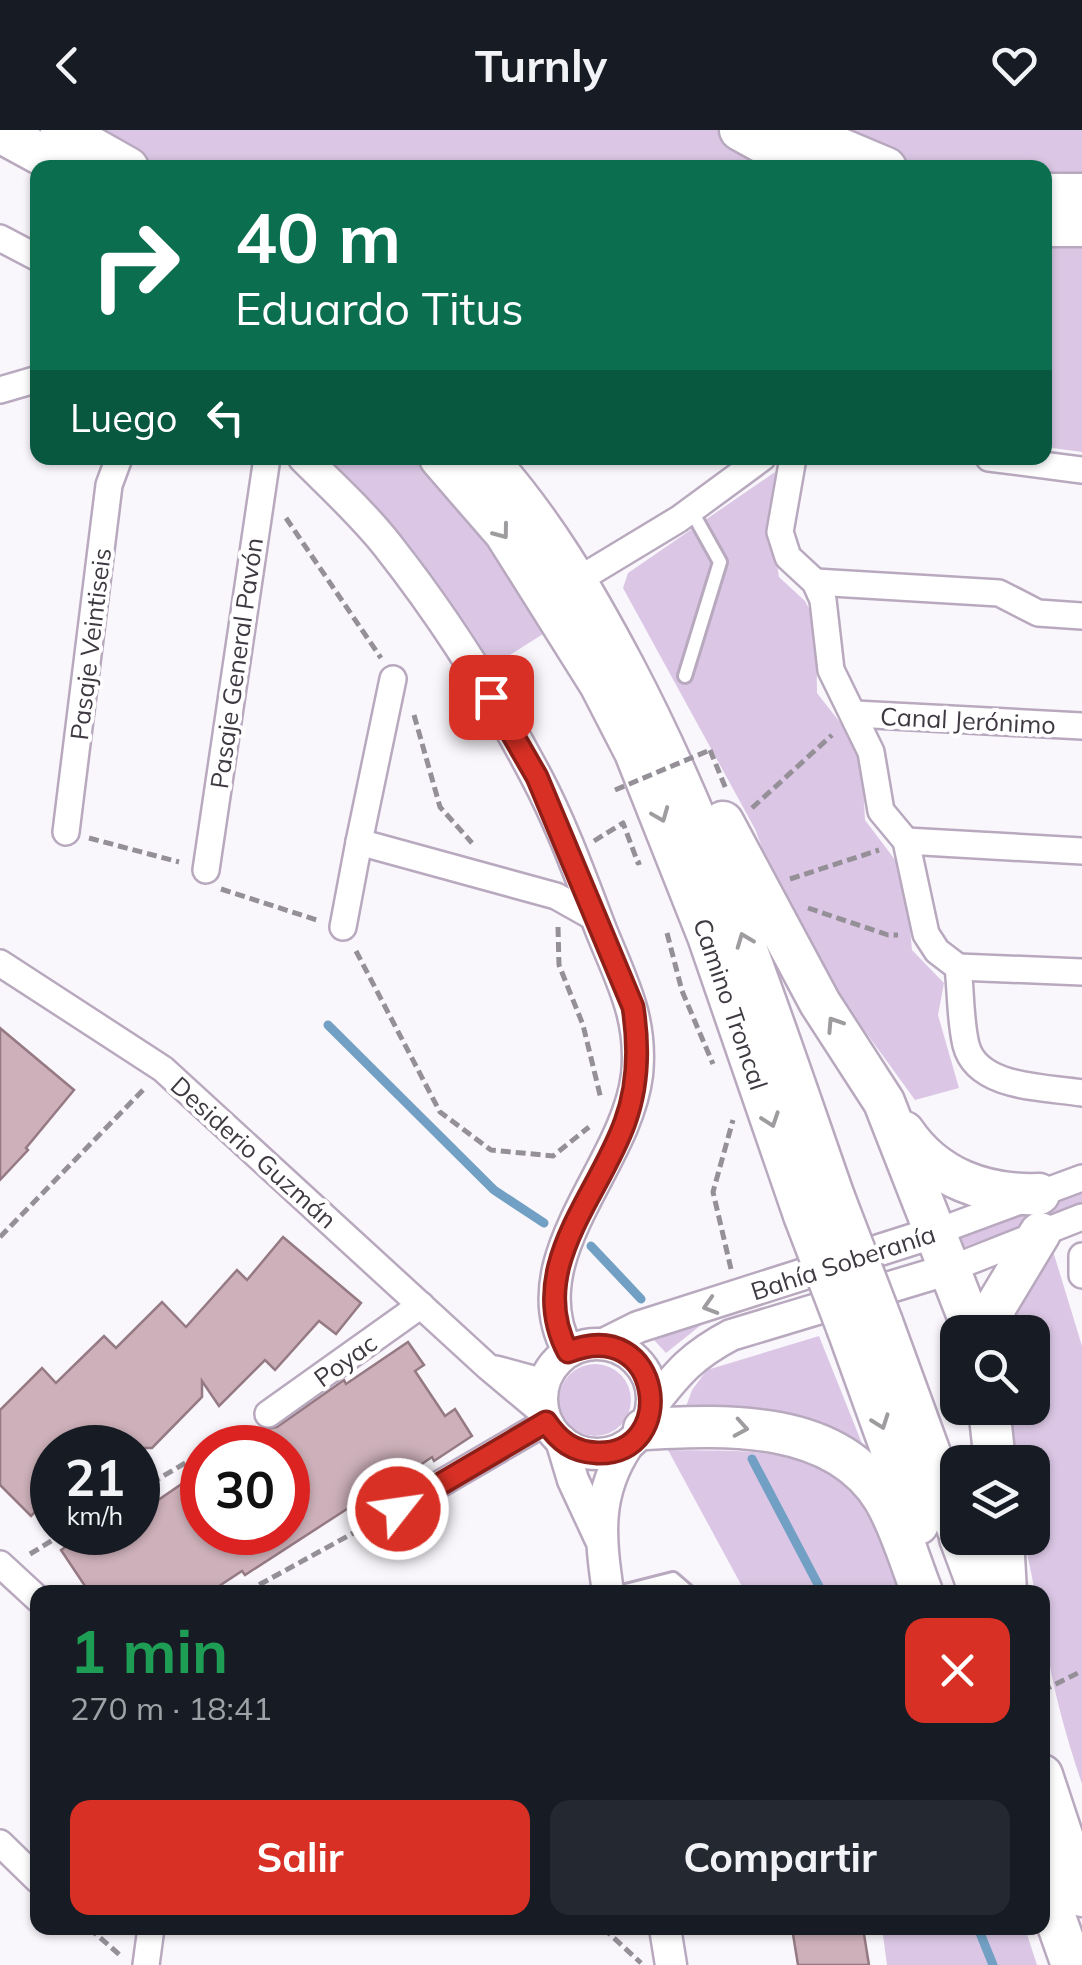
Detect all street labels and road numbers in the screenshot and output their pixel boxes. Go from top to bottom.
street label: Pasaje General Pavón [203,535,269,791]
street label: Pasaje Veintiseis [63,546,117,742]
street label: Canal Jerónimo [879,700,1057,740]
street label: Camino Troncal [687,914,775,1094]
street label: Desiderio Guzmán [165,1069,343,1235]
street label: Bahía Soberanía [747,1218,939,1306]
street label: Poyac [307,1327,383,1393]

